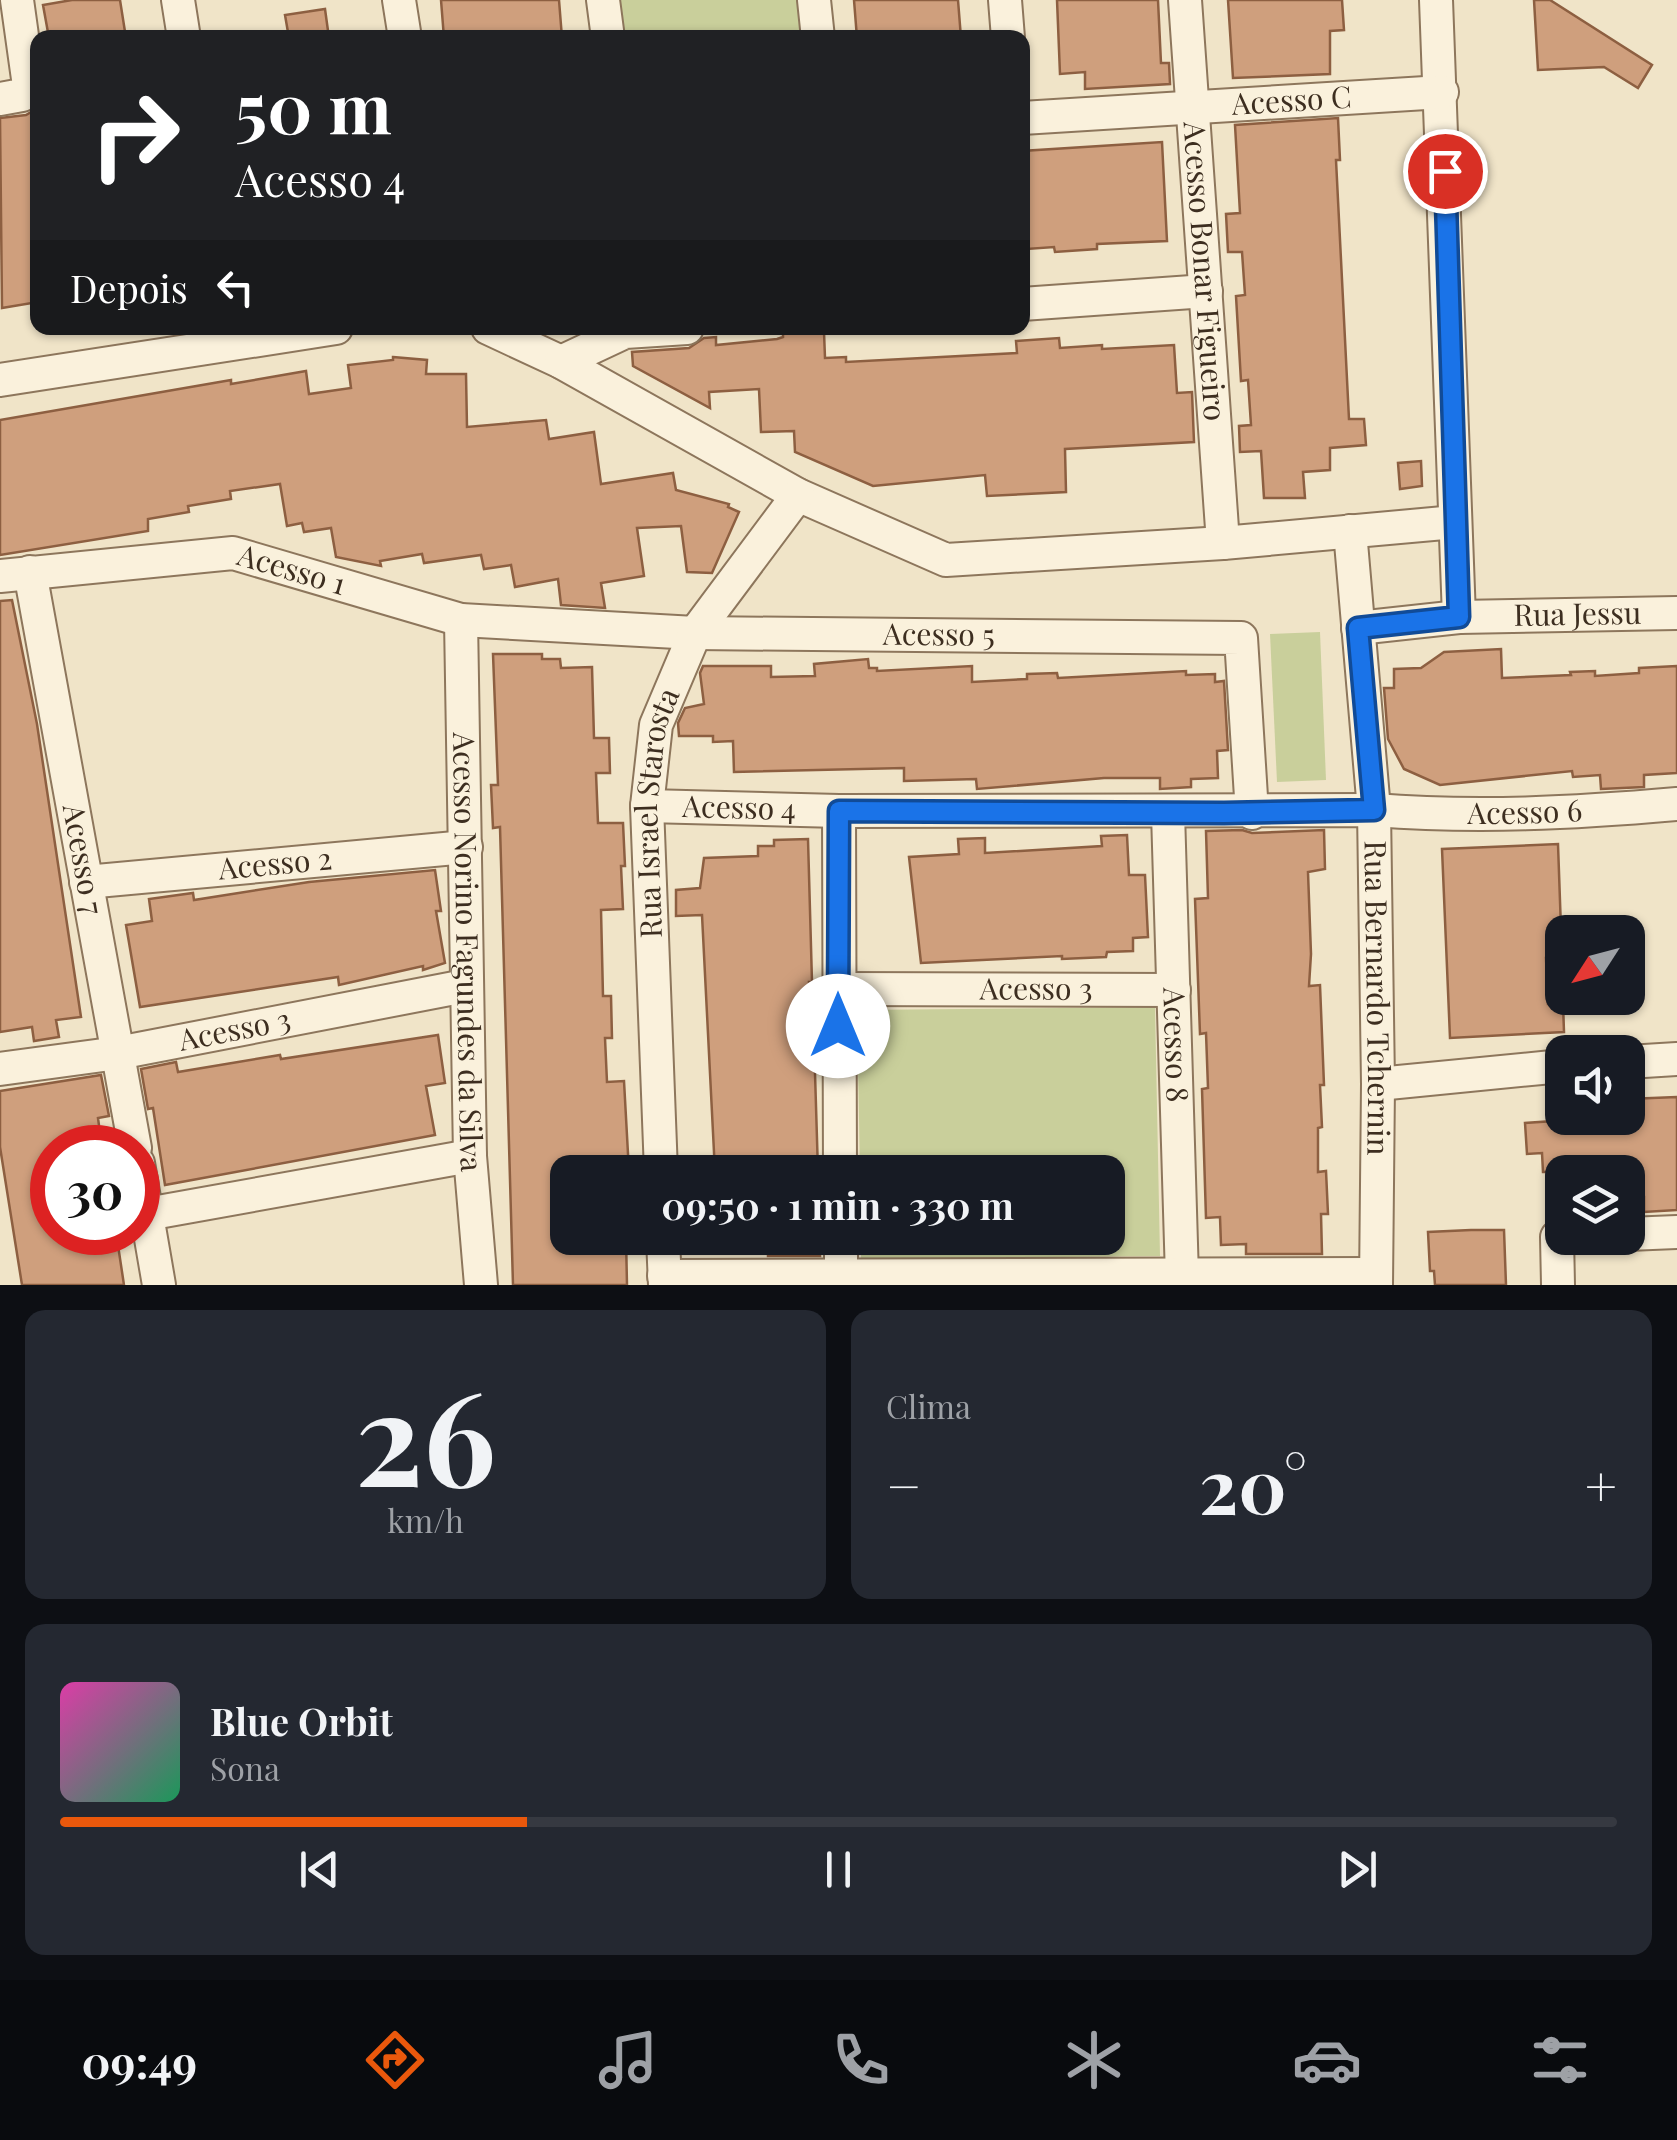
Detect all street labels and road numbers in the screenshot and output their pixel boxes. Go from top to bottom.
street label: Acesso C [1229,76,1353,123]
street label: Acesso Bonar Figueiro [1175,119,1236,422]
street label: Acesso 1 [232,533,351,603]
street label: Rua Jessu [1513,592,1642,634]
street label: Acesso 5 [882,613,995,654]
street label: Rua Israel Starosta [625,681,688,939]
street label: Acesso Norino Fagundes da Silva [445,731,493,1173]
street label: Acesso 4 [681,785,796,828]
street label: Acesso 6 [1466,789,1583,832]
street label: Acesso 7 [54,799,114,917]
street label: Acesso 2 [216,837,334,888]
street label: Rua Bernardo Tchernin [1356,840,1400,1156]
street label: Acesso 3 [978,967,1093,1008]
street label: Acesso 8 [1155,986,1199,1103]
street label: Acesso 3 [174,998,294,1059]

